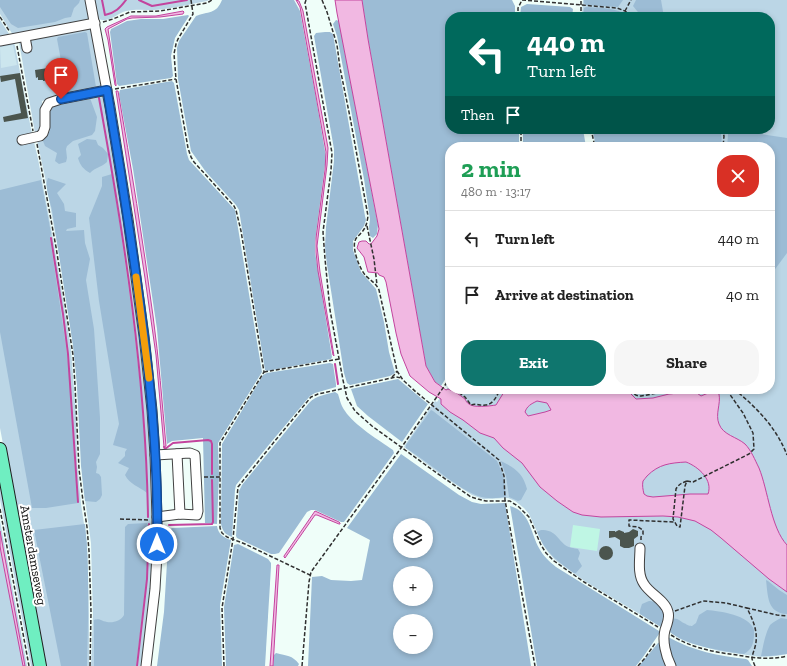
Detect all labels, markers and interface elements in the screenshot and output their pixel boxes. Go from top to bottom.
text: 440 m [527,26,605,59]
icon: left [461,28,513,80]
pin [44,58,78,99]
text: Turn left [527,60,596,82]
icon: arrive [50,64,72,86]
icon: arrive [502,104,524,126]
text: Then [461,106,494,124]
text: 2 min [461,154,521,183]
button: close [717,155,759,197]
text: 480 m · 13:17 [461,184,531,199]
icon: left [461,228,483,250]
text: Turn left [495,230,555,248]
text: 440 m [718,230,759,248]
icon: arrive [461,284,483,306]
text: Arrive at destination [495,286,634,304]
text: 40 m [726,286,759,304]
button: Exit [461,340,606,386]
button: Share [614,340,759,386]
street label: Amsterdamseweg [17,504,50,606]
map controls [393,518,433,654]
button: layers [393,518,433,558]
position arrow [136,523,178,565]
button: + [393,566,433,606]
button: − [393,614,433,654]

